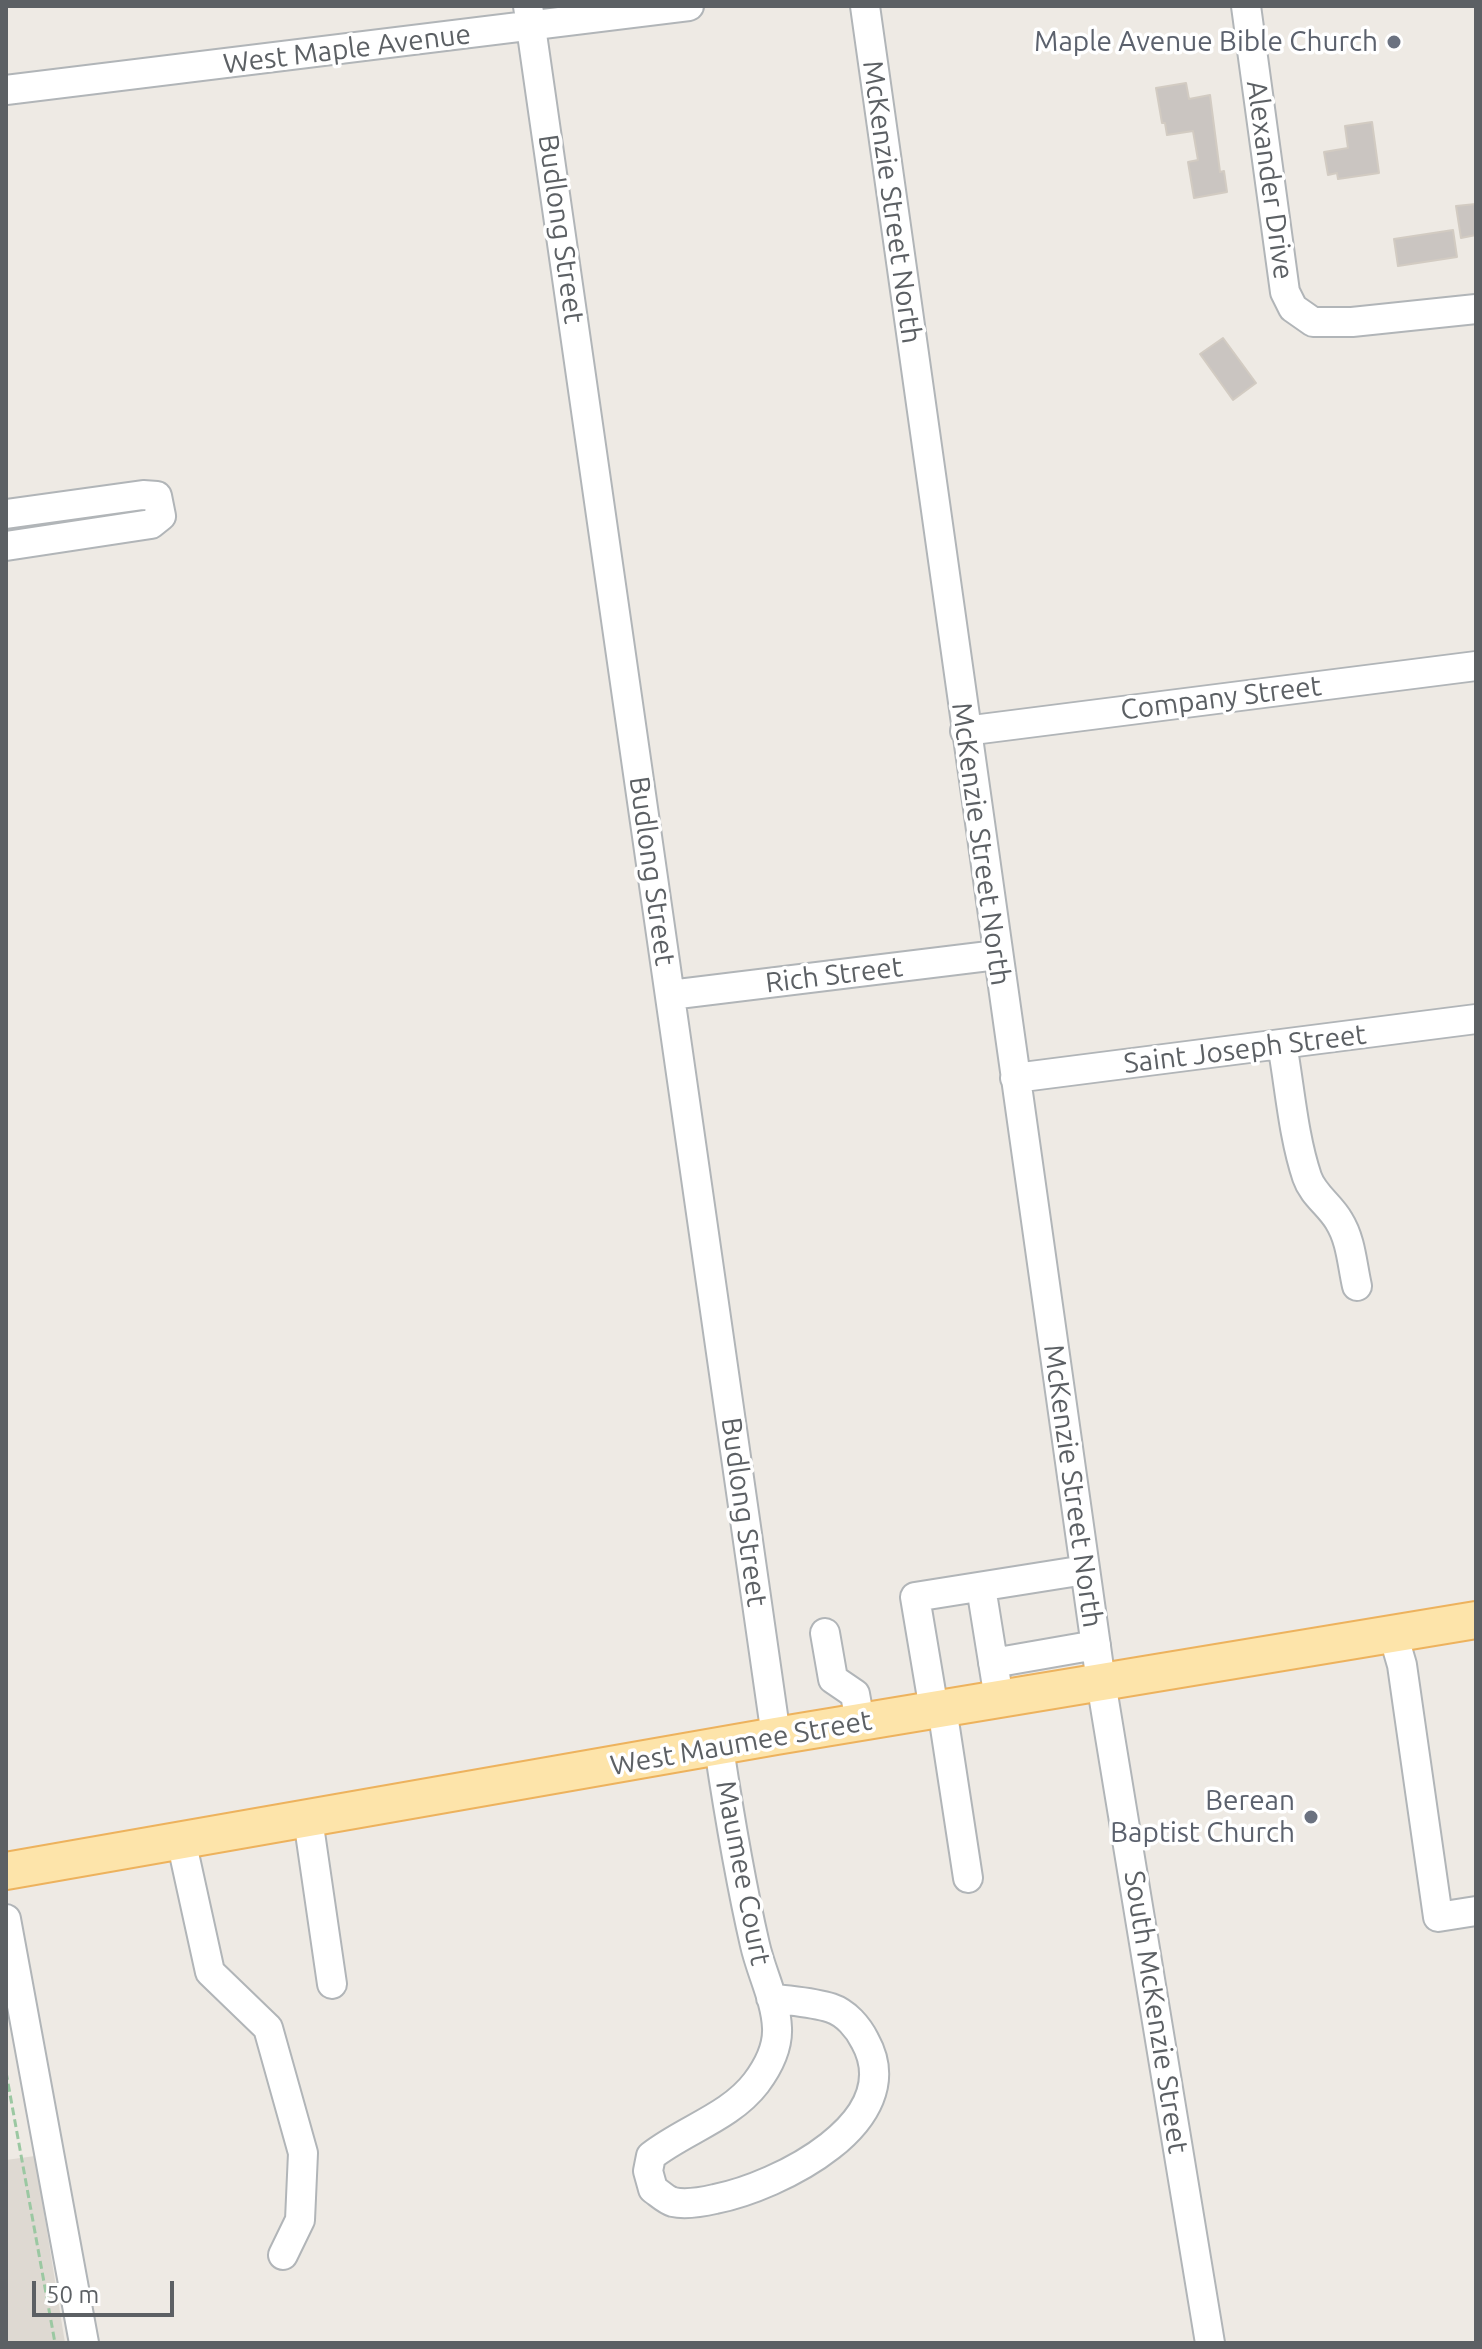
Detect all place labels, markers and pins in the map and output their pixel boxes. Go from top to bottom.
place label: Maple Avenue Bible Church [1034,25,1378,59]
marker: Maple Avenue Bible Church [1385,33,1403,51]
place label: Berean Baptist Church [1110,1784,1295,1850]
marker: Berean Baptist Church [1302,1808,1320,1826]

